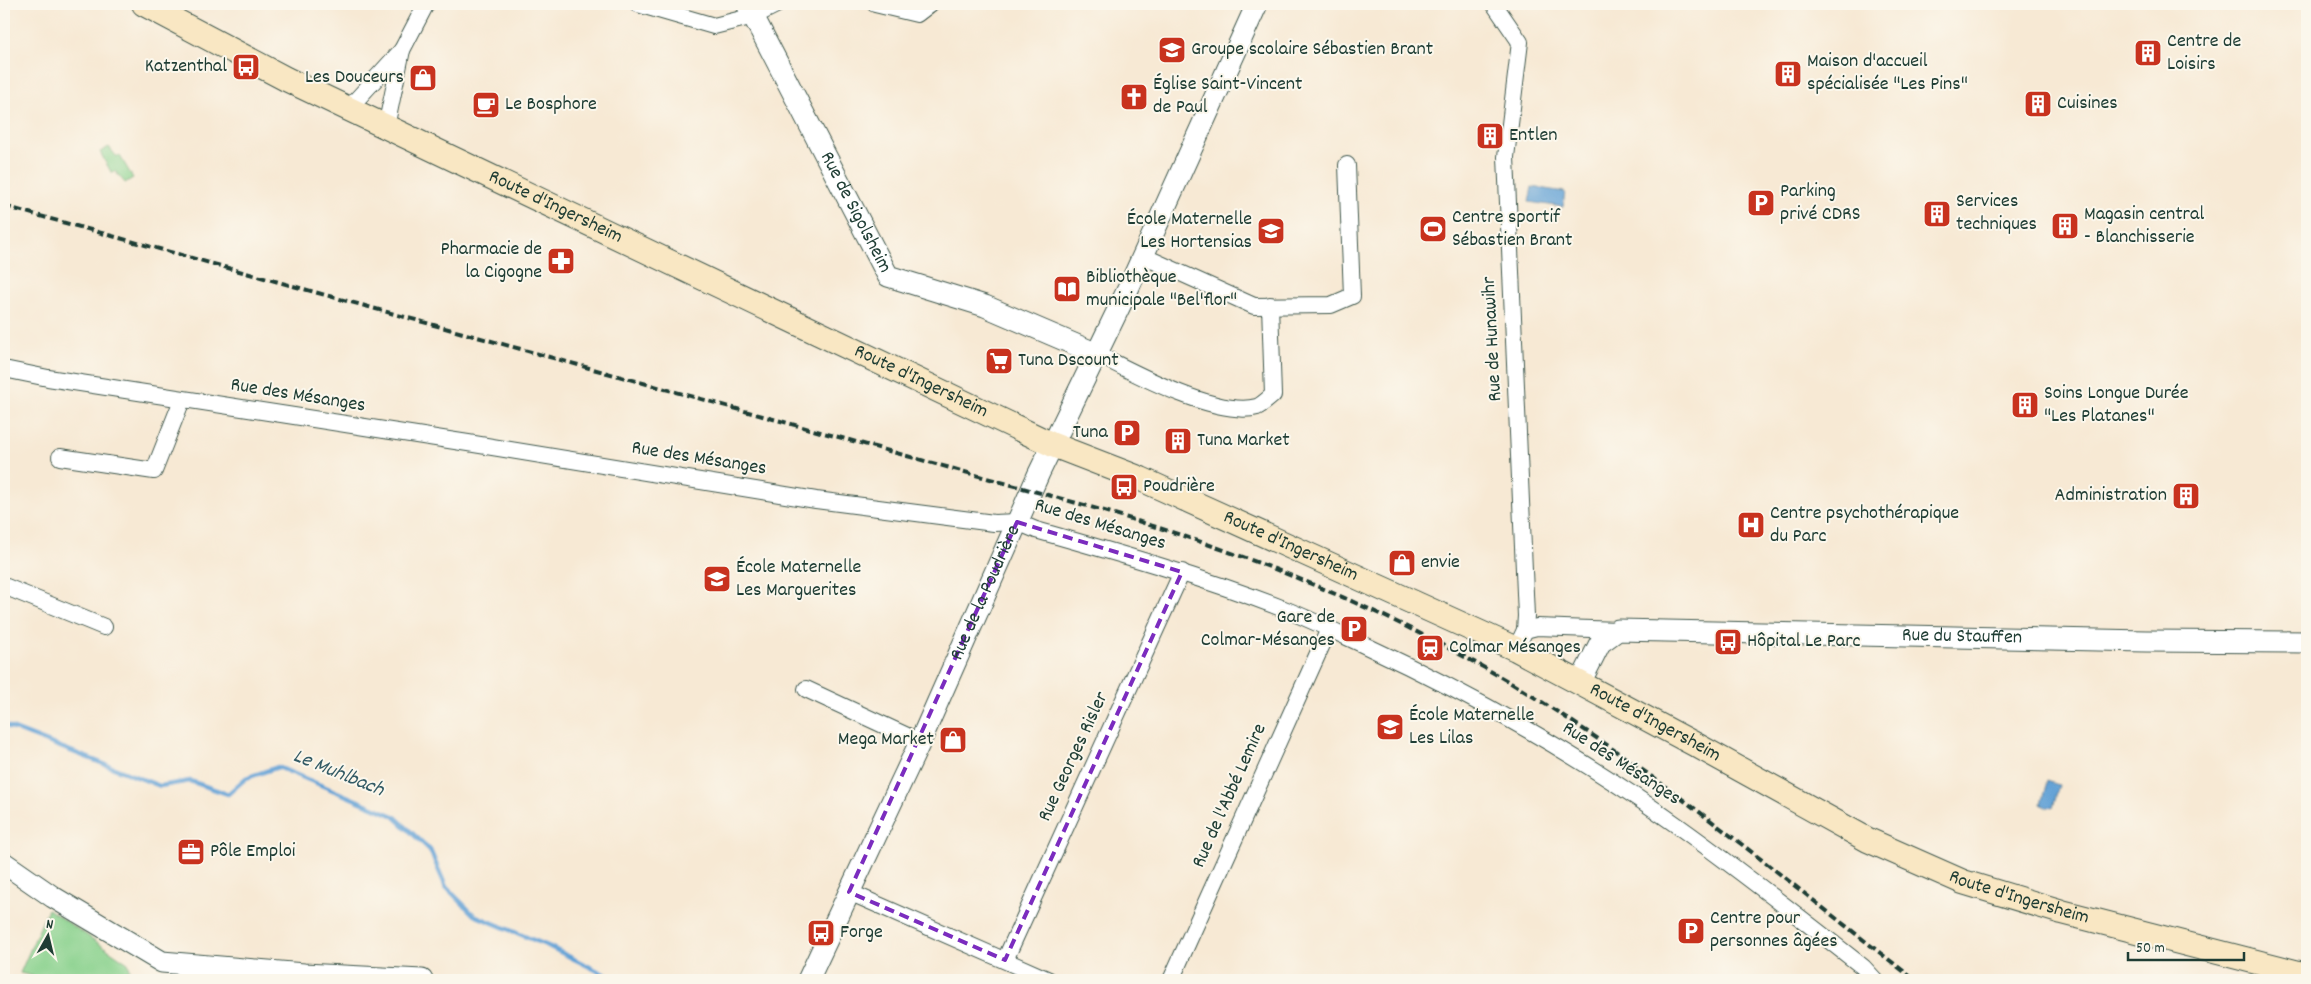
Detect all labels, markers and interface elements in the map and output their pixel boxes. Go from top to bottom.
place label: Centre de Loisirs [2167,28,2241,79]
school or university icon: Groupe scolaire Sébastien Brant [1157,35,1187,65]
place label: Groupe scolaire Sébastien Brant [1191,36,1433,64]
building icon: Centre de Loisirs [2133,38,2163,68]
place label: Maison d'accueil spécialisée "Les Pins" [1807,48,1968,99]
bus stop icon: Katzenthal [231,52,261,82]
place label: Katzenthal [145,53,227,81]
building icon: Maison d'accueil spécialisée "Les Pins" [1773,59,1803,89]
shop icon: Les Douceurs [408,63,438,93]
place label: Les Douceurs [305,64,404,92]
place label: Église Saint-Vincent de Paul [1153,71,1302,122]
church icon: Église Saint-Vincent de Paul [1119,82,1149,112]
building icon: Cuisines [2023,89,2053,119]
cafe icon: Le Bosphore [471,90,501,120]
place label: Cuisines [2057,90,2118,118]
place label: Le Bosphore [505,91,597,119]
building icon: Entlen [1475,121,1505,151]
place label: Entlen [1509,122,1558,150]
street label: Rue de Sigolsheim [812,147,898,278]
street label: Route d'Ingersheim [484,164,627,252]
place label: Parking privé CDRS [1780,178,1861,229]
parking icon: Parking privé CDRS [1746,188,1776,218]
place label: Services techniques [1956,188,2037,239]
building icon: Services techniques [1922,199,1952,229]
place label: Magasin central - Blanchisserie [2084,201,2204,252]
place label: Centre sportif Sébastien Brant [1452,204,1572,255]
place label: École Maternelle Les Hortensias [1127,206,1252,257]
building icon: Magasin central - Blanchisserie [2050,211,2080,241]
sports icon: Centre sportif Sébastien Brant [1418,214,1448,244]
school or university icon: École Maternelle Les Hortensias [1256,216,1286,246]
place label: Pharmacie de la Cigogne [441,236,542,287]
pharmacy icon: Pharmacie de la Cigogne [546,246,576,276]
place label: Bibliothèque municipale "Bel'flor" [1086,264,1237,315]
library icon: Bibliothèque municipale "Bel'flor" [1052,274,1082,304]
street label: Rue de Hunawihr [1476,275,1510,402]
street label: Route d'Ingersheim [849,338,993,426]
supermarket icon: Tuna Dscount [984,346,1014,376]
place label: Tuna Dscount [1018,347,1119,375]
street label: Rue des Mésanges [229,372,367,420]
place label: Soins Longue Durée "Les Platanes" [2044,380,2189,431]
building icon: Soins Longue Durée "Les Platanes" [2010,390,2040,420]
parking icon: Tuna [1112,418,1142,448]
place label: Tuna [1073,419,1109,447]
building icon: Tuna Market [1163,426,1193,456]
place label: Tuna Market [1197,427,1290,455]
street label: Rue des Mésanges [630,435,768,483]
bus stop icon: Poudrière [1109,472,1139,502]
place label: Poudrière [1143,473,1215,501]
building icon: Administration [2171,481,2201,511]
place label: Administration [2055,482,2167,510]
street label: Rue des Mésanges [1031,492,1169,558]
place label: Centre psychothérapique du Parc [1770,500,1959,551]
street label: Route d'Ingersheim [1218,504,1363,590]
hospital icon: Centre psychothérapique du Parc [1736,510,1766,540]
street label: Rue de la Poudrière [944,521,1028,665]
shop icon: envie [1387,548,1417,578]
place label: envie [1421,549,1460,577]
place label: École Maternelle Les Marguerites [736,554,861,605]
school or university icon: École Maternelle Les Marguerites [702,564,732,594]
place label: Gare de Colmar-Mésanges [1201,604,1335,655]
parking icon: Gare de Colmar-Mésanges [1339,614,1369,644]
street label: Rue du Stauffen [1902,622,2022,652]
bus stop icon: Hôpital Le Parc [1713,627,1743,657]
place label: Hôpital Le Parc [1747,628,1861,656]
station icon: Colmar Mésanges [1415,633,1445,663]
place label: Colmar Mésanges [1449,634,1581,662]
street label: Route d'Ingersheim [1584,676,1726,770]
street label: Rue Georges Risler [1032,687,1117,827]
place label: École Maternelle Les Lilas [1409,702,1534,753]
school or university icon: École Maternelle Les Lilas [1375,712,1405,742]
street label: Rue des Mésanges [1556,715,1686,813]
street label: Rue de l'Abbé Lemire [1186,719,1274,873]
shop icon: Mega Market [938,725,968,755]
place label: Mega Market [838,726,934,754]
water label: Le Muhlbach [288,742,389,806]
office icon: Pôle Emploi [176,837,206,867]
place label: Pôle Emploi [210,838,296,866]
street label: Route d'Ingersheim [1944,863,2092,932]
place label: Centre pour personnes âgées [1710,905,1838,956]
north arrow [22,912,72,962]
text: N [45,915,54,936]
parking icon: Centre pour personnes âgées [1676,916,1706,946]
bus stop icon: Forge [806,918,836,948]
place label: Forge [840,919,883,947]
scale bar [2128,929,2245,961]
text: 50 m [2136,938,2165,960]

